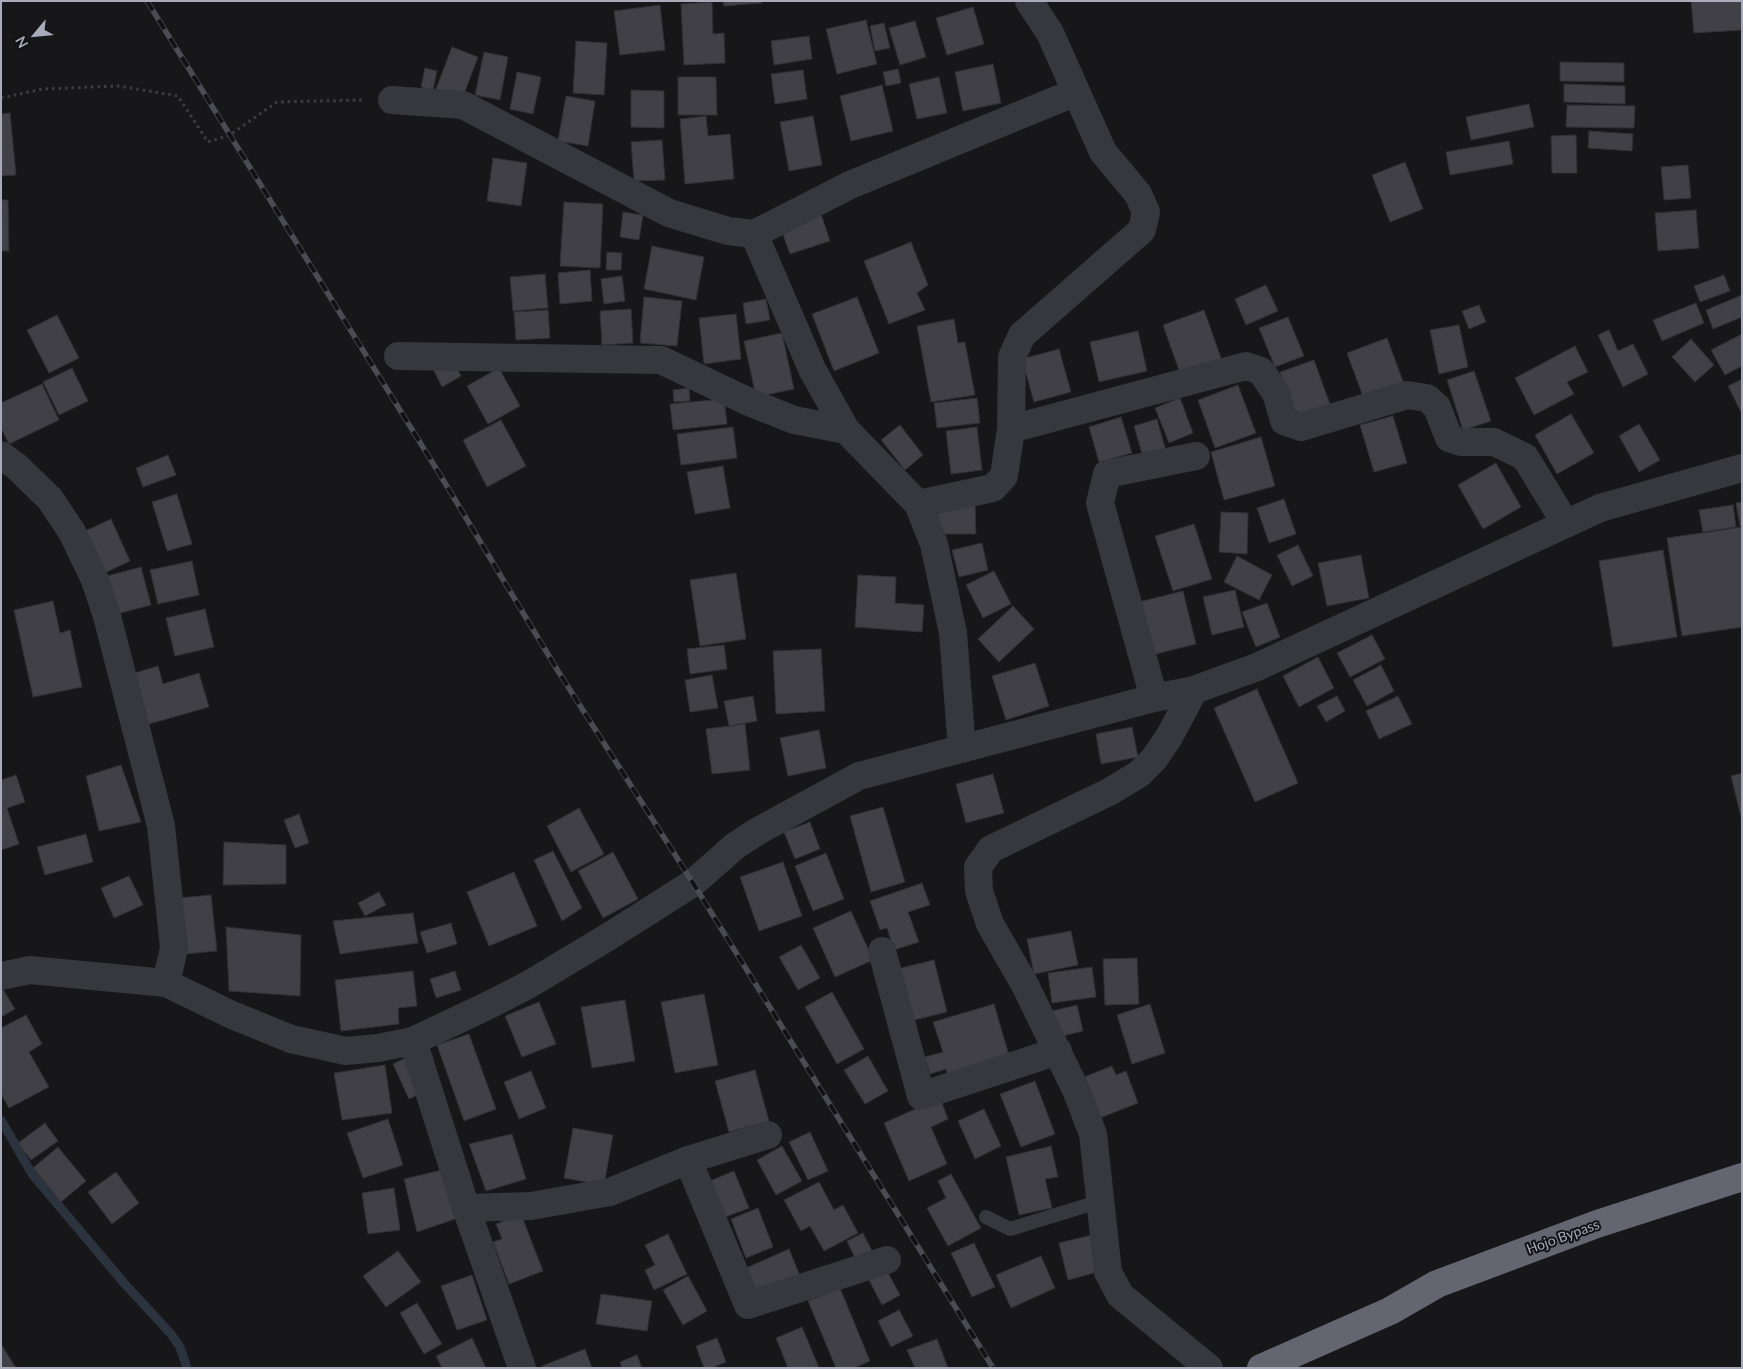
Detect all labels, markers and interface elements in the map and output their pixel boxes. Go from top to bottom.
north arrow [10,10,60,60]
text: N [11,34,31,51]
street label: Hojo Bypass [1524,1216,1602,1258]

